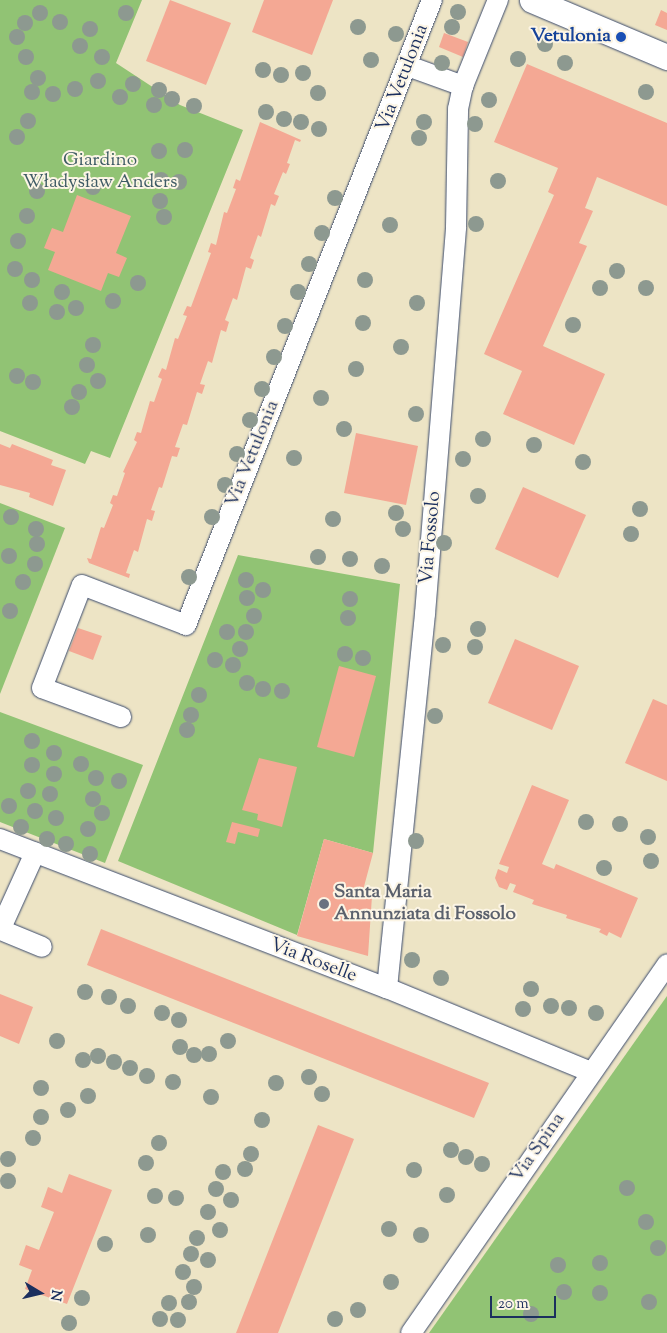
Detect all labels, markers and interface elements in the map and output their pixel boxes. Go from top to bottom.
street label: Via Vetulonia [372,21,434,135]
place label: Vetulonia [530,26,611,48]
marker: Vetulonia [615,31,627,43]
park label: Giardino Władysław Anders [23,150,177,194]
street label: Via Vetulonia [221,397,285,511]
street label: Via Fossolo [416,490,446,586]
place label: Santa Maria Annunziata di Fossolo [334,882,516,926]
marker: Santa Maria Annunziata di Fossolo [318,898,330,910]
street label: Via Roselle [266,934,360,988]
street label: Via Spina [506,1109,570,1187]
north arrow [15,1268,65,1318]
scale bar [492,1286,558,1318]
text: N [44,1288,66,1302]
text: 20 m [498,1294,529,1315]

